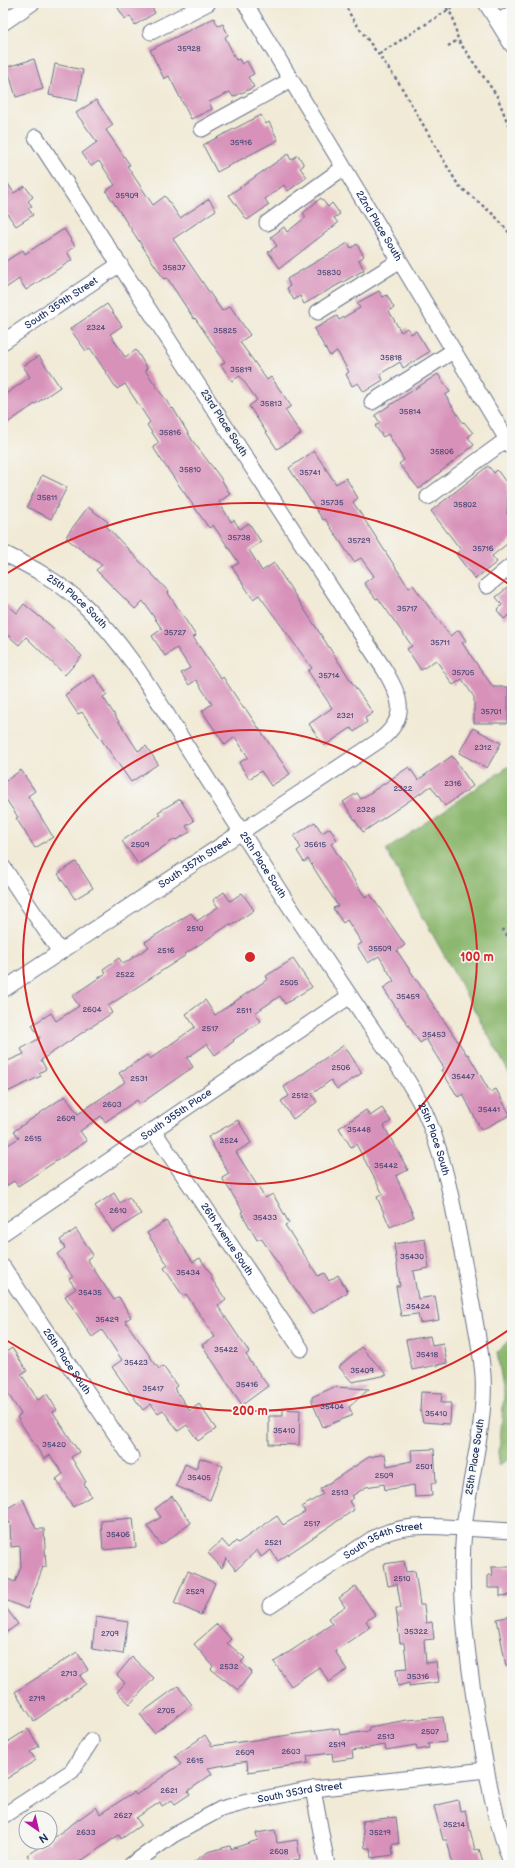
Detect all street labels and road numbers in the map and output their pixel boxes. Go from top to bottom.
street label: 22nd Place South [353,189,405,264]
street label: South 359th Street [23,275,100,332]
street label: 23rd Place South [198,387,250,459]
street label: 25th Place South [44,572,110,632]
street label: 25th Place South [237,830,289,901]
street label: South 357th Street [156,835,233,891]
street label: South 355th Place [139,1086,214,1143]
street label: 25th Place South [415,1101,452,1177]
street label: 26th Avenue South [198,1201,256,1278]
street label: 26th Place South [40,1326,93,1397]
street label: 25th Place South [463,1418,487,1496]
street label: South 354th Street [341,1520,423,1562]
street label: South 353rd Street [257,1780,343,1806]

